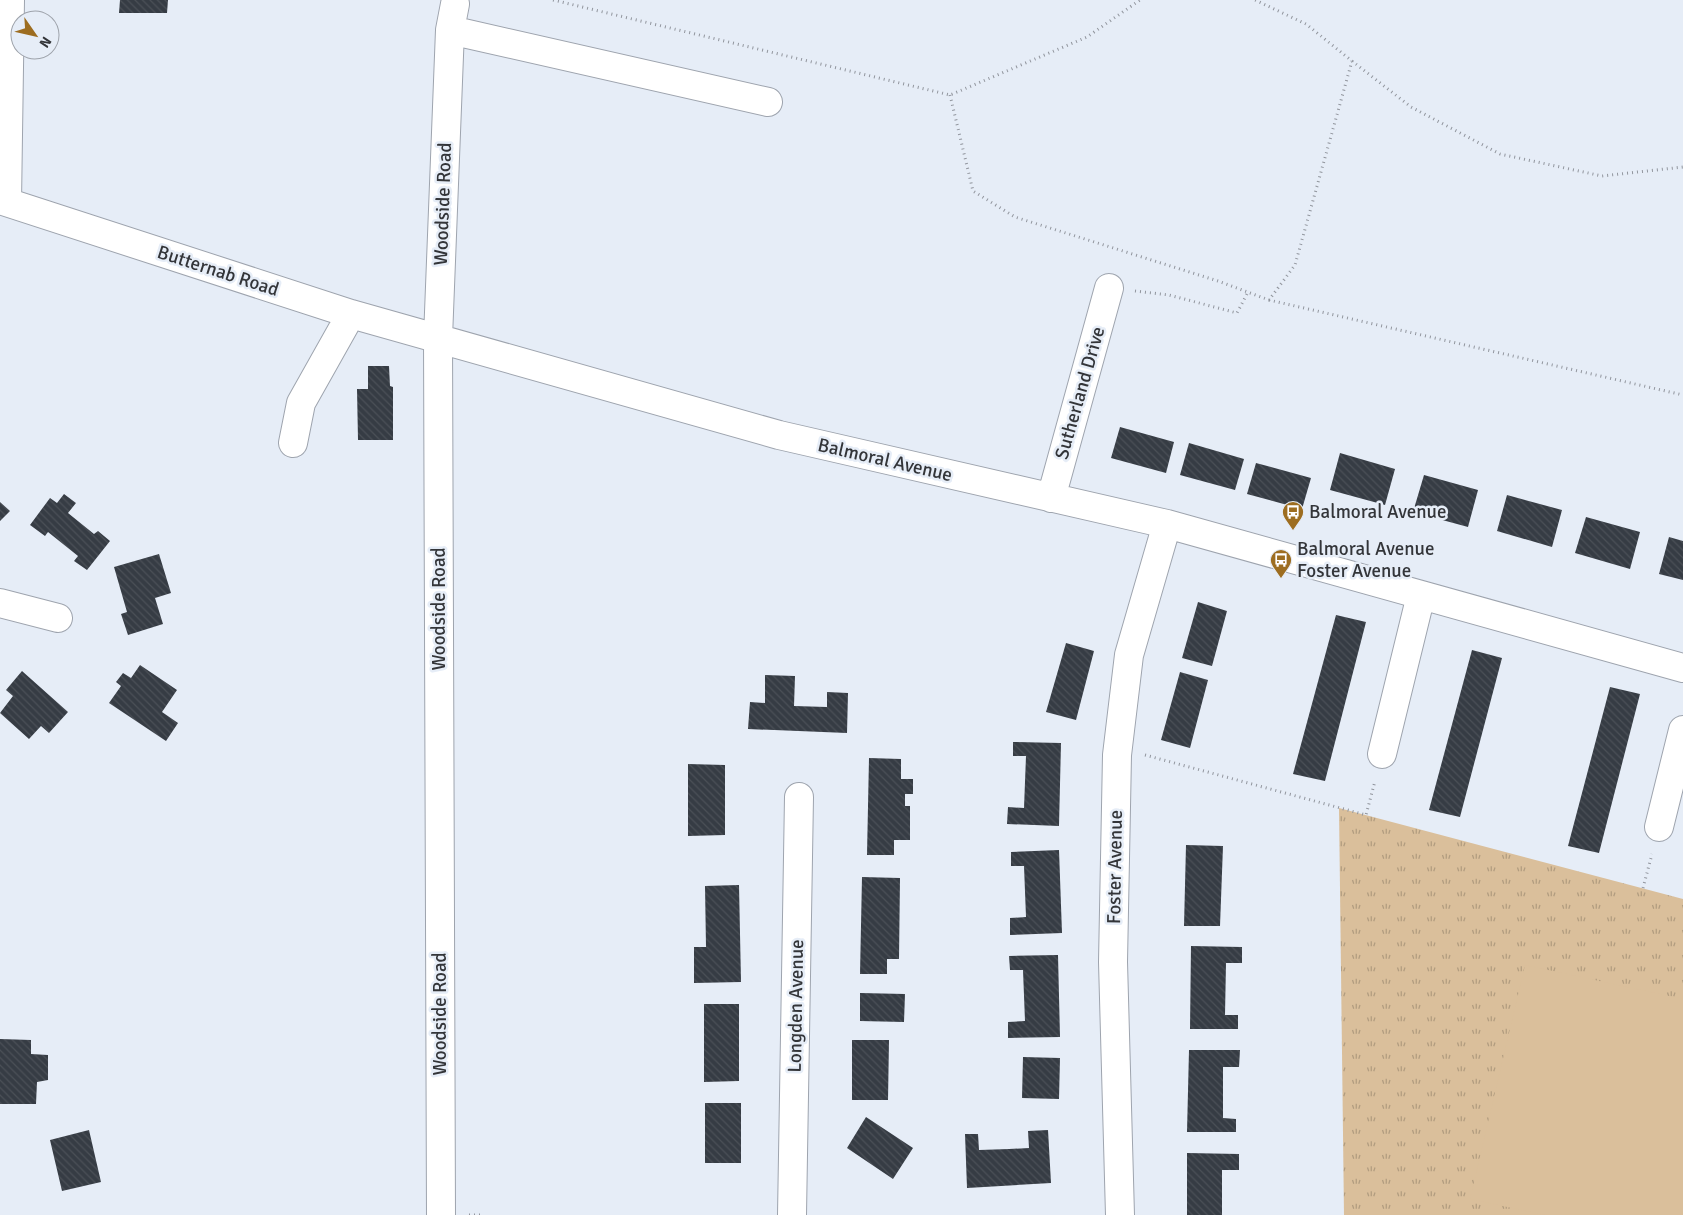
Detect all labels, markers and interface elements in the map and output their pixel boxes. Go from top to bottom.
north arrow [10,10,60,60]
text: N [36,33,55,51]
street label: Woodside Road [429,142,457,266]
street label: Butternab Road [154,240,282,302]
street label: Sutherland Drive [1050,324,1110,462]
street label: Balmoral Avenue [815,433,955,487]
bus stop icon: Balmoral Avenue [1281,500,1305,531]
place label: Balmoral Avenue [1309,500,1446,524]
place label: Balmoral Avenue Foster Avenue [1297,537,1434,583]
street label: Woodside Road [427,547,451,671]
bus stop icon: Balmoral Avenue Foster Avenue [1269,548,1293,579]
street label: Foster Avenue [1102,810,1128,924]
street label: Longden Avenue [783,939,809,1073]
street label: Woodside Road [428,952,452,1076]

